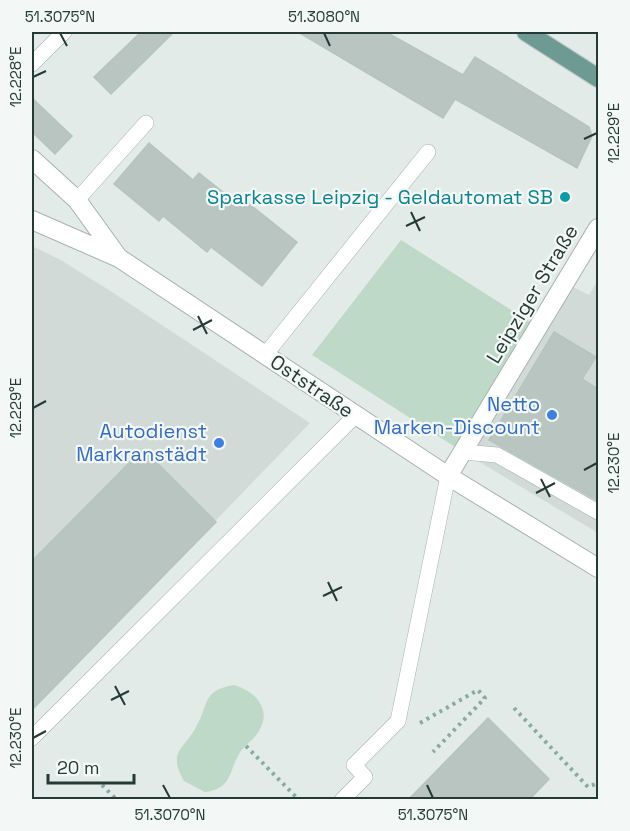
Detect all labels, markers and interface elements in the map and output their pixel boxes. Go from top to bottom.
text: 51.3075°N [25,7,95,26]
text: 51.3080°N [288,7,360,26]
text: 12.228°E [6,47,25,107]
text: 12.229°E [604,103,623,163]
place label: Sparkasse Leipzig - Geldautomat SB [207,184,553,210]
marker: Sparkasse Leipzig - Geldautomat SB [558,190,572,204]
street label: Leipziger Straße [480,220,584,368]
street label: Oststraße [265,349,359,423]
text: 12.229°E [6,378,25,438]
place label: Netto Marken-Discount [374,391,540,440]
marker: Netto Marken-Discount [545,408,559,422]
place label: Autodienst Markranstädt [76,418,207,467]
text: 12.230°E [604,433,623,493]
marker: Autodienst Markranstädt [212,436,226,450]
text: 12.230°E [6,708,25,768]
scale bar [48,747,134,785]
text: 20 m [57,756,100,779]
text: 51.3070°N [135,805,205,824]
text: 51.3075°N [398,805,468,824]

